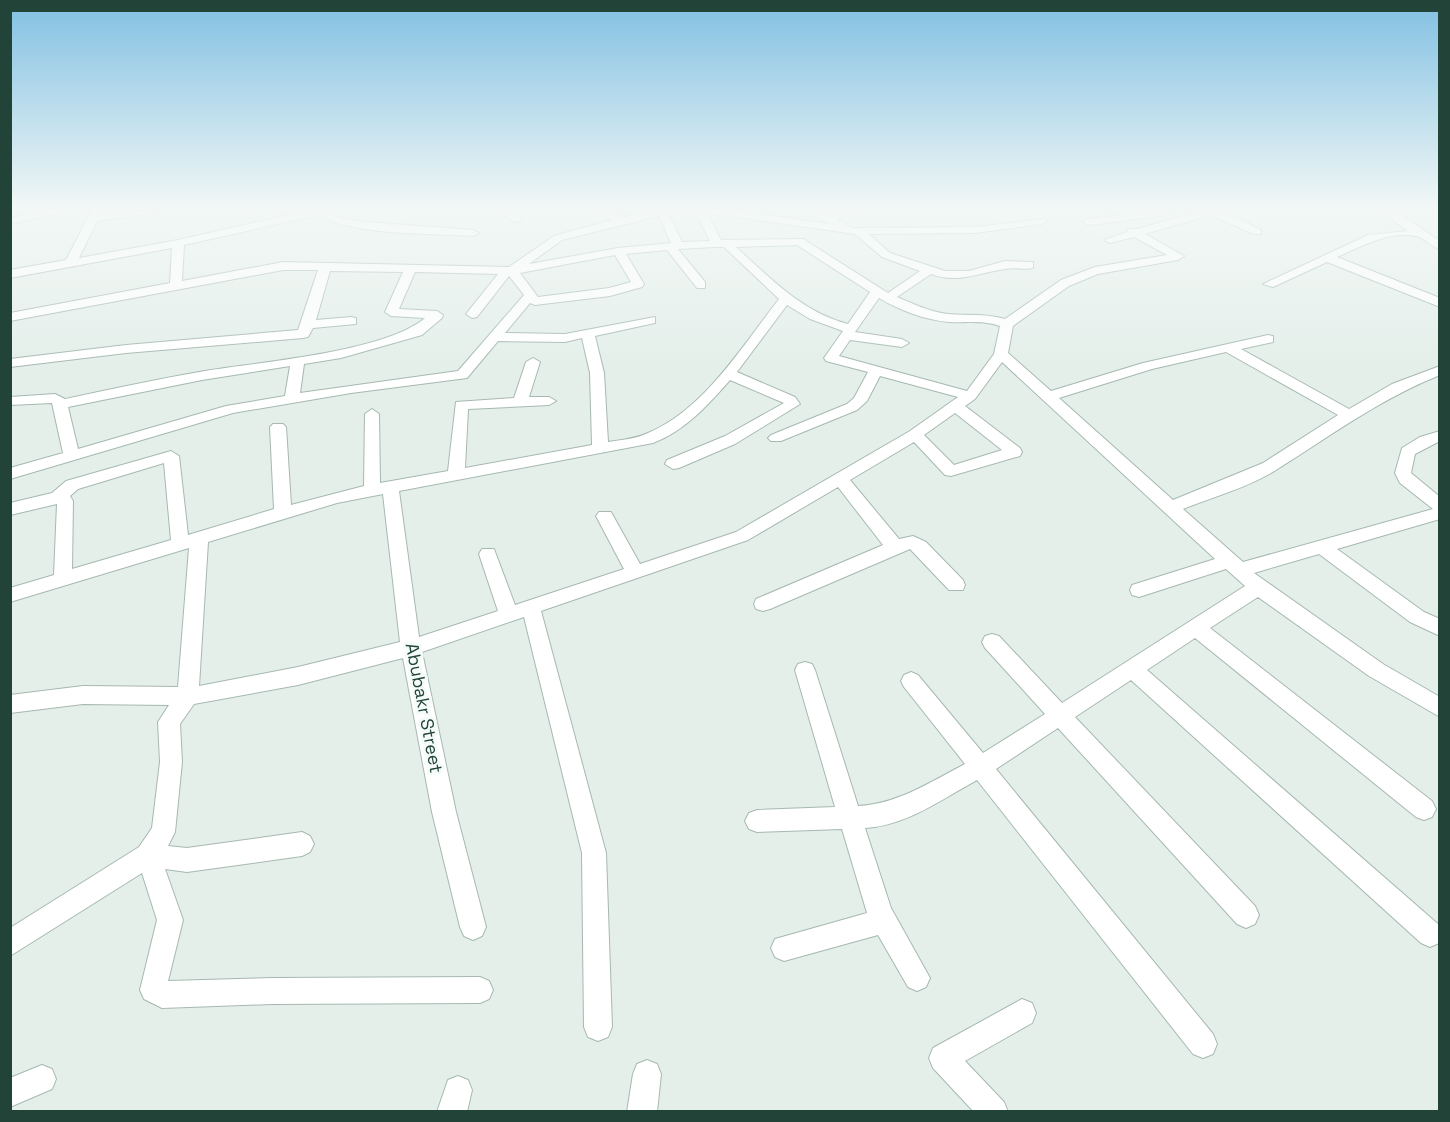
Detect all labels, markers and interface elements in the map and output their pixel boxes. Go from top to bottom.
street label: Abubakr Street [401,641,448,775]

